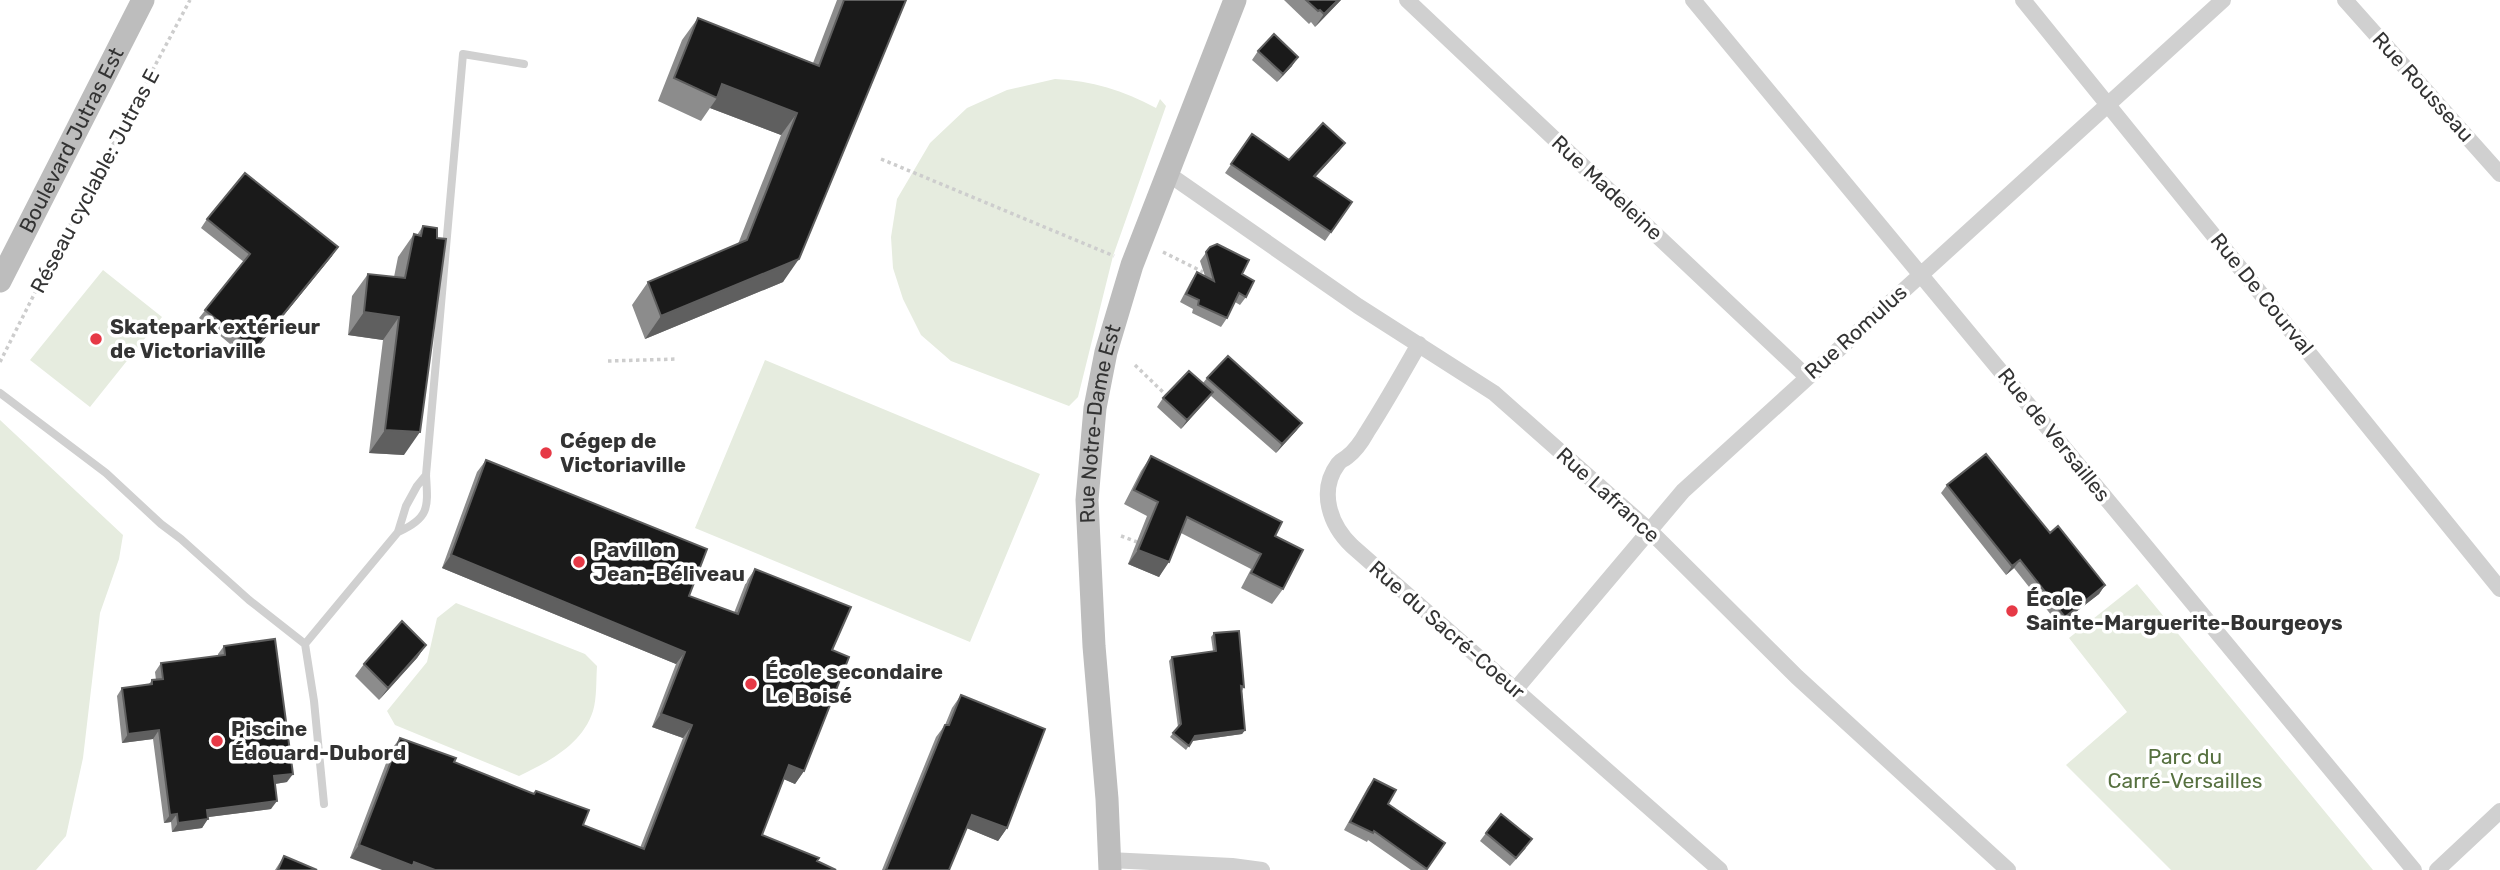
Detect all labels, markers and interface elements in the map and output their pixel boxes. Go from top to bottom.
street label: Rue Rousseau [2368,27,2479,147]
street label: Boulevard Jutras Est [14,43,129,237]
street label: Réseau cyclable: Jutras E [25,65,164,297]
street label: Rue Madeleine [1547,130,1668,245]
street label: Rue De Courval [2206,228,2319,360]
street label: Rue Romulus [1799,279,1912,384]
place label: Skatepark extérieur de Victoriaville [110,314,321,363]
street label: Rue Notre-Dame Est [1074,321,1126,524]
marker: Skatepark extérieur de Victoriaville [88,331,104,347]
street label: Rue de Versailles [1993,363,2116,507]
place label: Cégep de Victoriaville [560,428,686,477]
street label: Rue Lafrance [1552,442,1665,547]
marker: Cégep de Victoriaville [538,445,554,461]
place label: Pavillon Jean-Béliveau [593,537,745,586]
marker: Pavillon Jean-Béliveau [571,554,587,570]
street label: Rue du Sacré-Coeur [1364,555,1530,704]
place label: École Sainte-Marguerite-Bourgeoys [2026,586,2343,635]
marker: École Sainte-Marguerite-Bourgeoys [2004,603,2020,619]
place label: École secondaire Le Boisé [765,659,943,708]
marker: École secondaire Le Boisé [743,676,759,692]
place label: Piscine Édouard-Dubord [231,716,406,765]
marker: Piscine Édouard-Dubord [209,733,225,749]
park label: Parc du Carré-Versailles [2108,744,2262,793]

